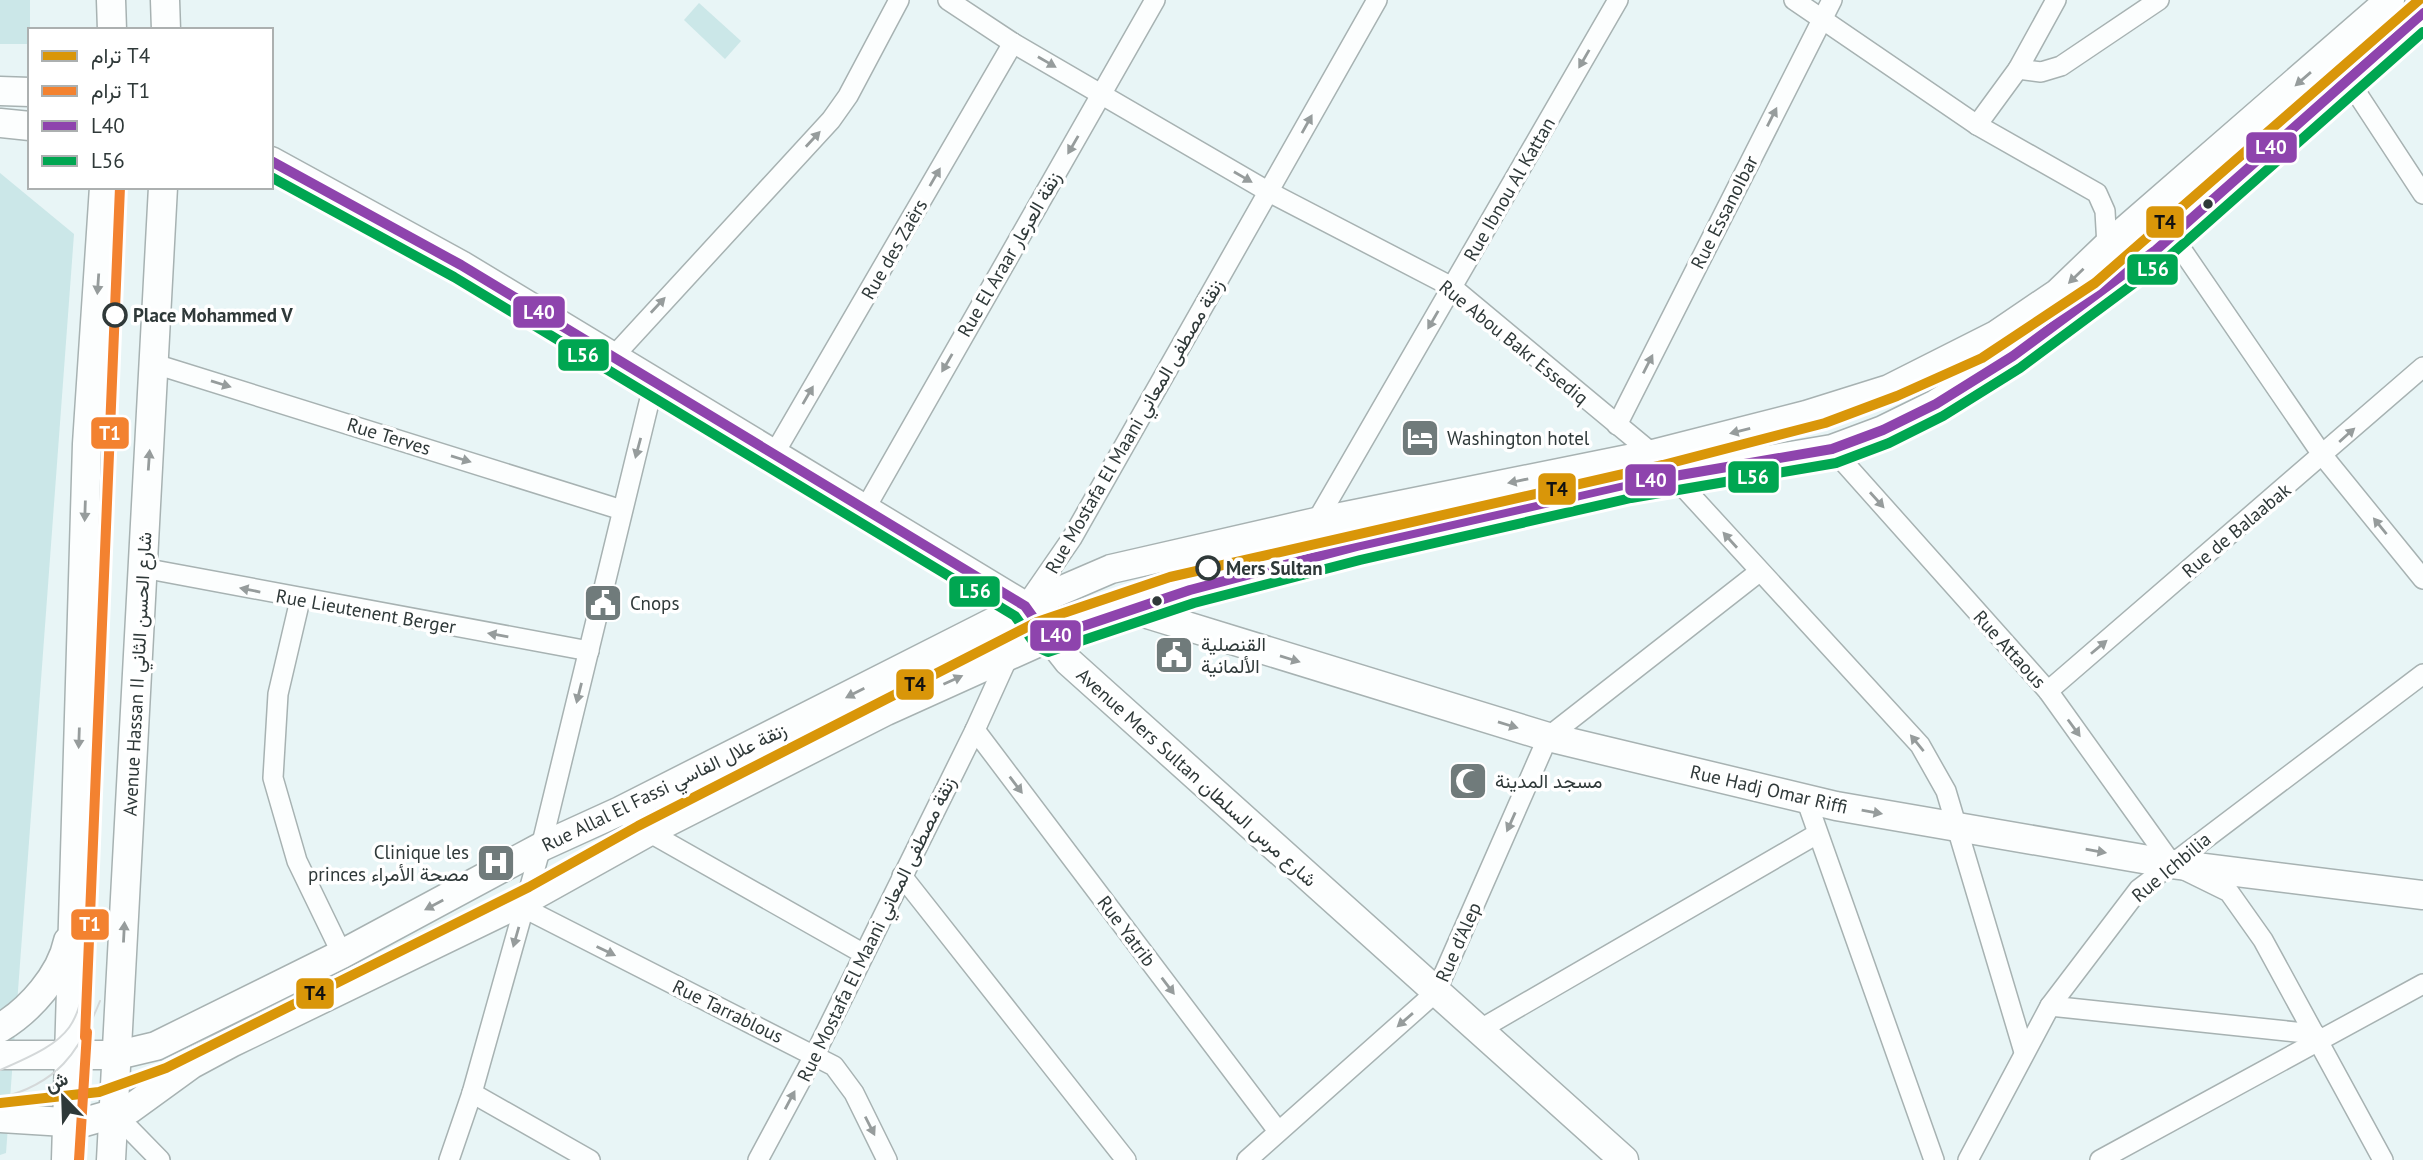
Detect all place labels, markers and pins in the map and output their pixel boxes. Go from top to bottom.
unlabelled marker [2201,197,2215,211]
marker: Place Mohammed V [103,303,127,327]
place label: Place Mohammed V [133,303,293,327]
hotel icon: Washington hotel [1399,417,1441,459]
place label: Washington hotel [1447,426,1590,450]
marker: Mers Sultan [1196,556,1220,580]
place label: Mers Sultan [1226,556,1323,580]
public building icon: Cnops [582,582,624,624]
place label: Cnops [630,591,679,615]
unlabelled marker [1150,594,1164,608]
place label: القنصلية الألمانية [1201,632,1266,678]
public building icon: القنصلية الألمانية [1153,634,1195,676]
mosque icon: مسجد المدينة [1447,760,1489,802]
place label: مسجد المدينة [1495,769,1602,793]
place label: Clinique les princes مصحة الأمراء [308,840,469,886]
hospital icon: Clinique les princes مصحة الأمراء [475,842,517,884]

